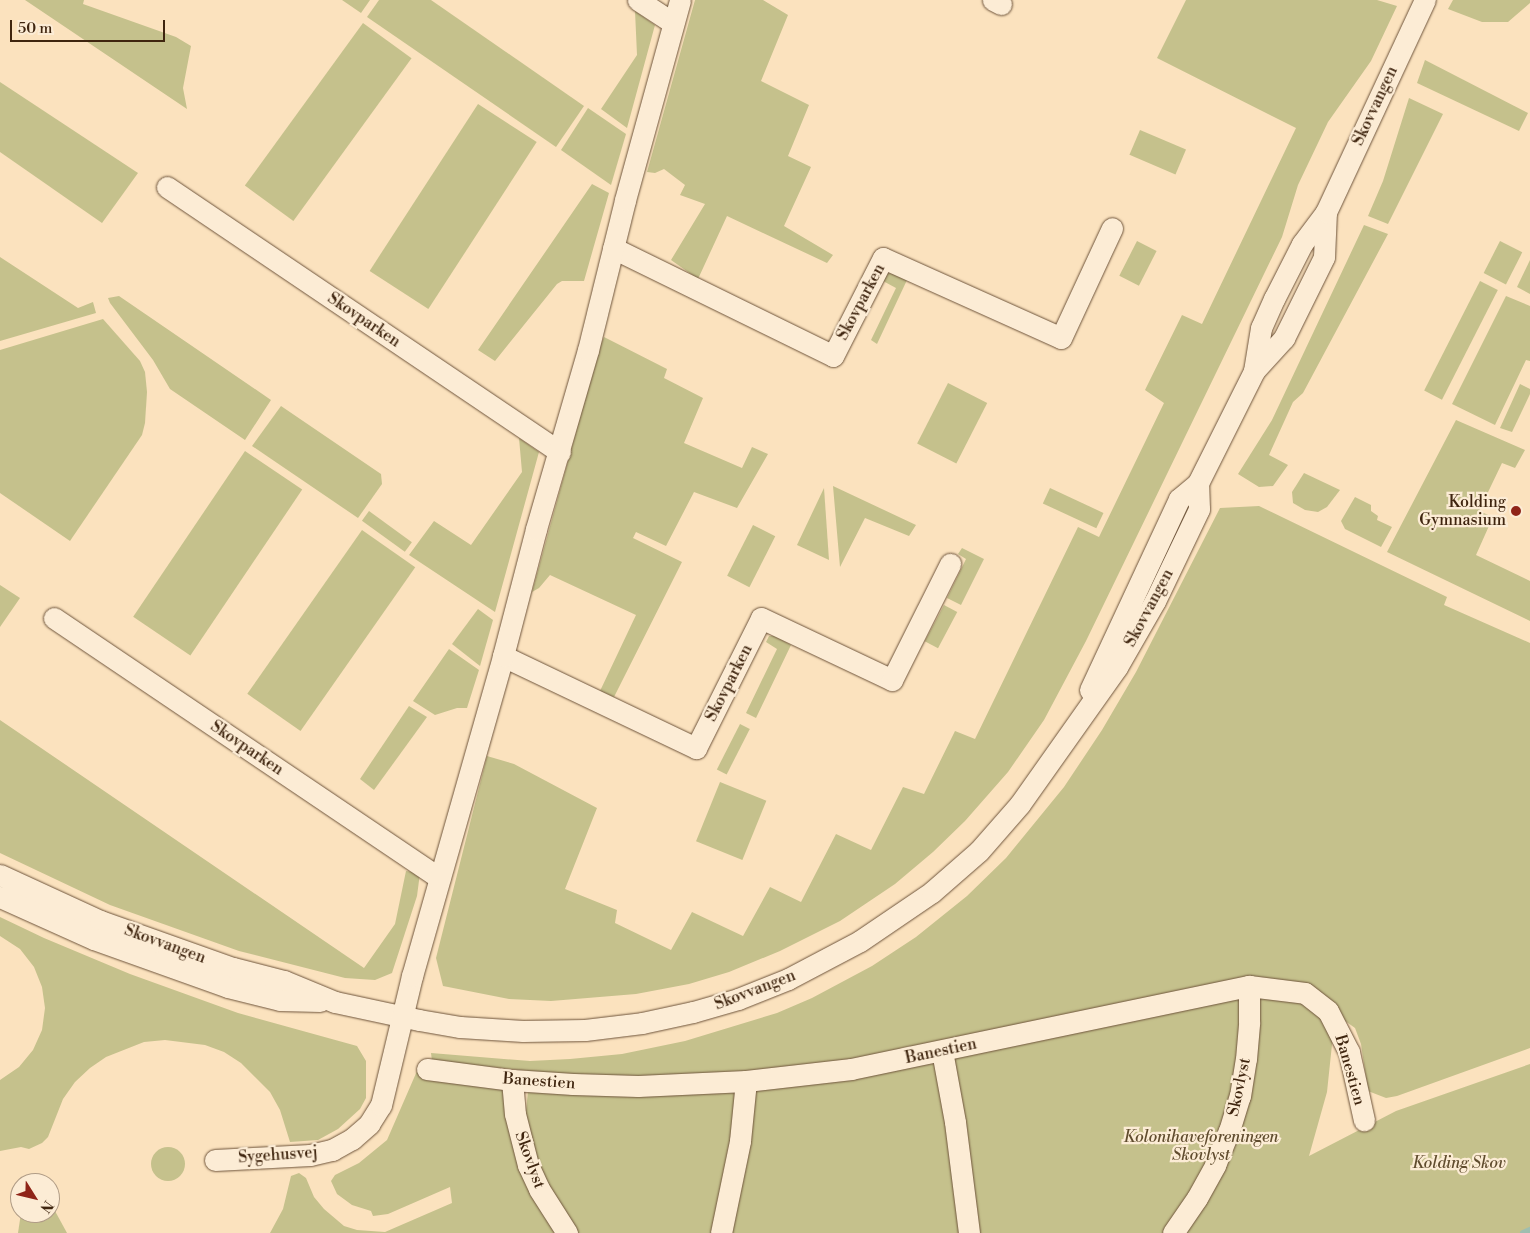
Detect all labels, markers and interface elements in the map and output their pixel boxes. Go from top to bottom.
scale bar [12,10,168,42]
text: 50 m [18,19,52,38]
street label: Skovvangen [1348,63,1402,149]
street label: Skovparken [833,260,889,344]
street label: Skovparken [324,289,404,351]
place label: Kolding Gymnasium [1419,492,1506,530]
marker: Kolding Gymnasium [1510,505,1522,517]
street label: Skovvangen [1121,566,1177,650]
street label: Skovparken [701,641,757,725]
street label: Skovparken [207,717,287,779]
street label: Skovvangen [122,920,208,968]
street label: Skovvangen [712,966,798,1014]
street label: Banestien [1331,1032,1369,1108]
street label: Banestien [903,1034,979,1068]
street label: Skovlyst [1223,1056,1255,1118]
street label: Banestien [502,1069,576,1093]
park label: Kolonihaveforeningen Skovlyst [1124,1127,1278,1165]
street label: Skovlyst [511,1129,549,1191]
street label: Sygehusvej [238,1143,318,1167]
park label: Kolding Skov [1412,1153,1506,1173]
north arrow [10,1173,60,1223]
text: N [36,1196,57,1216]

